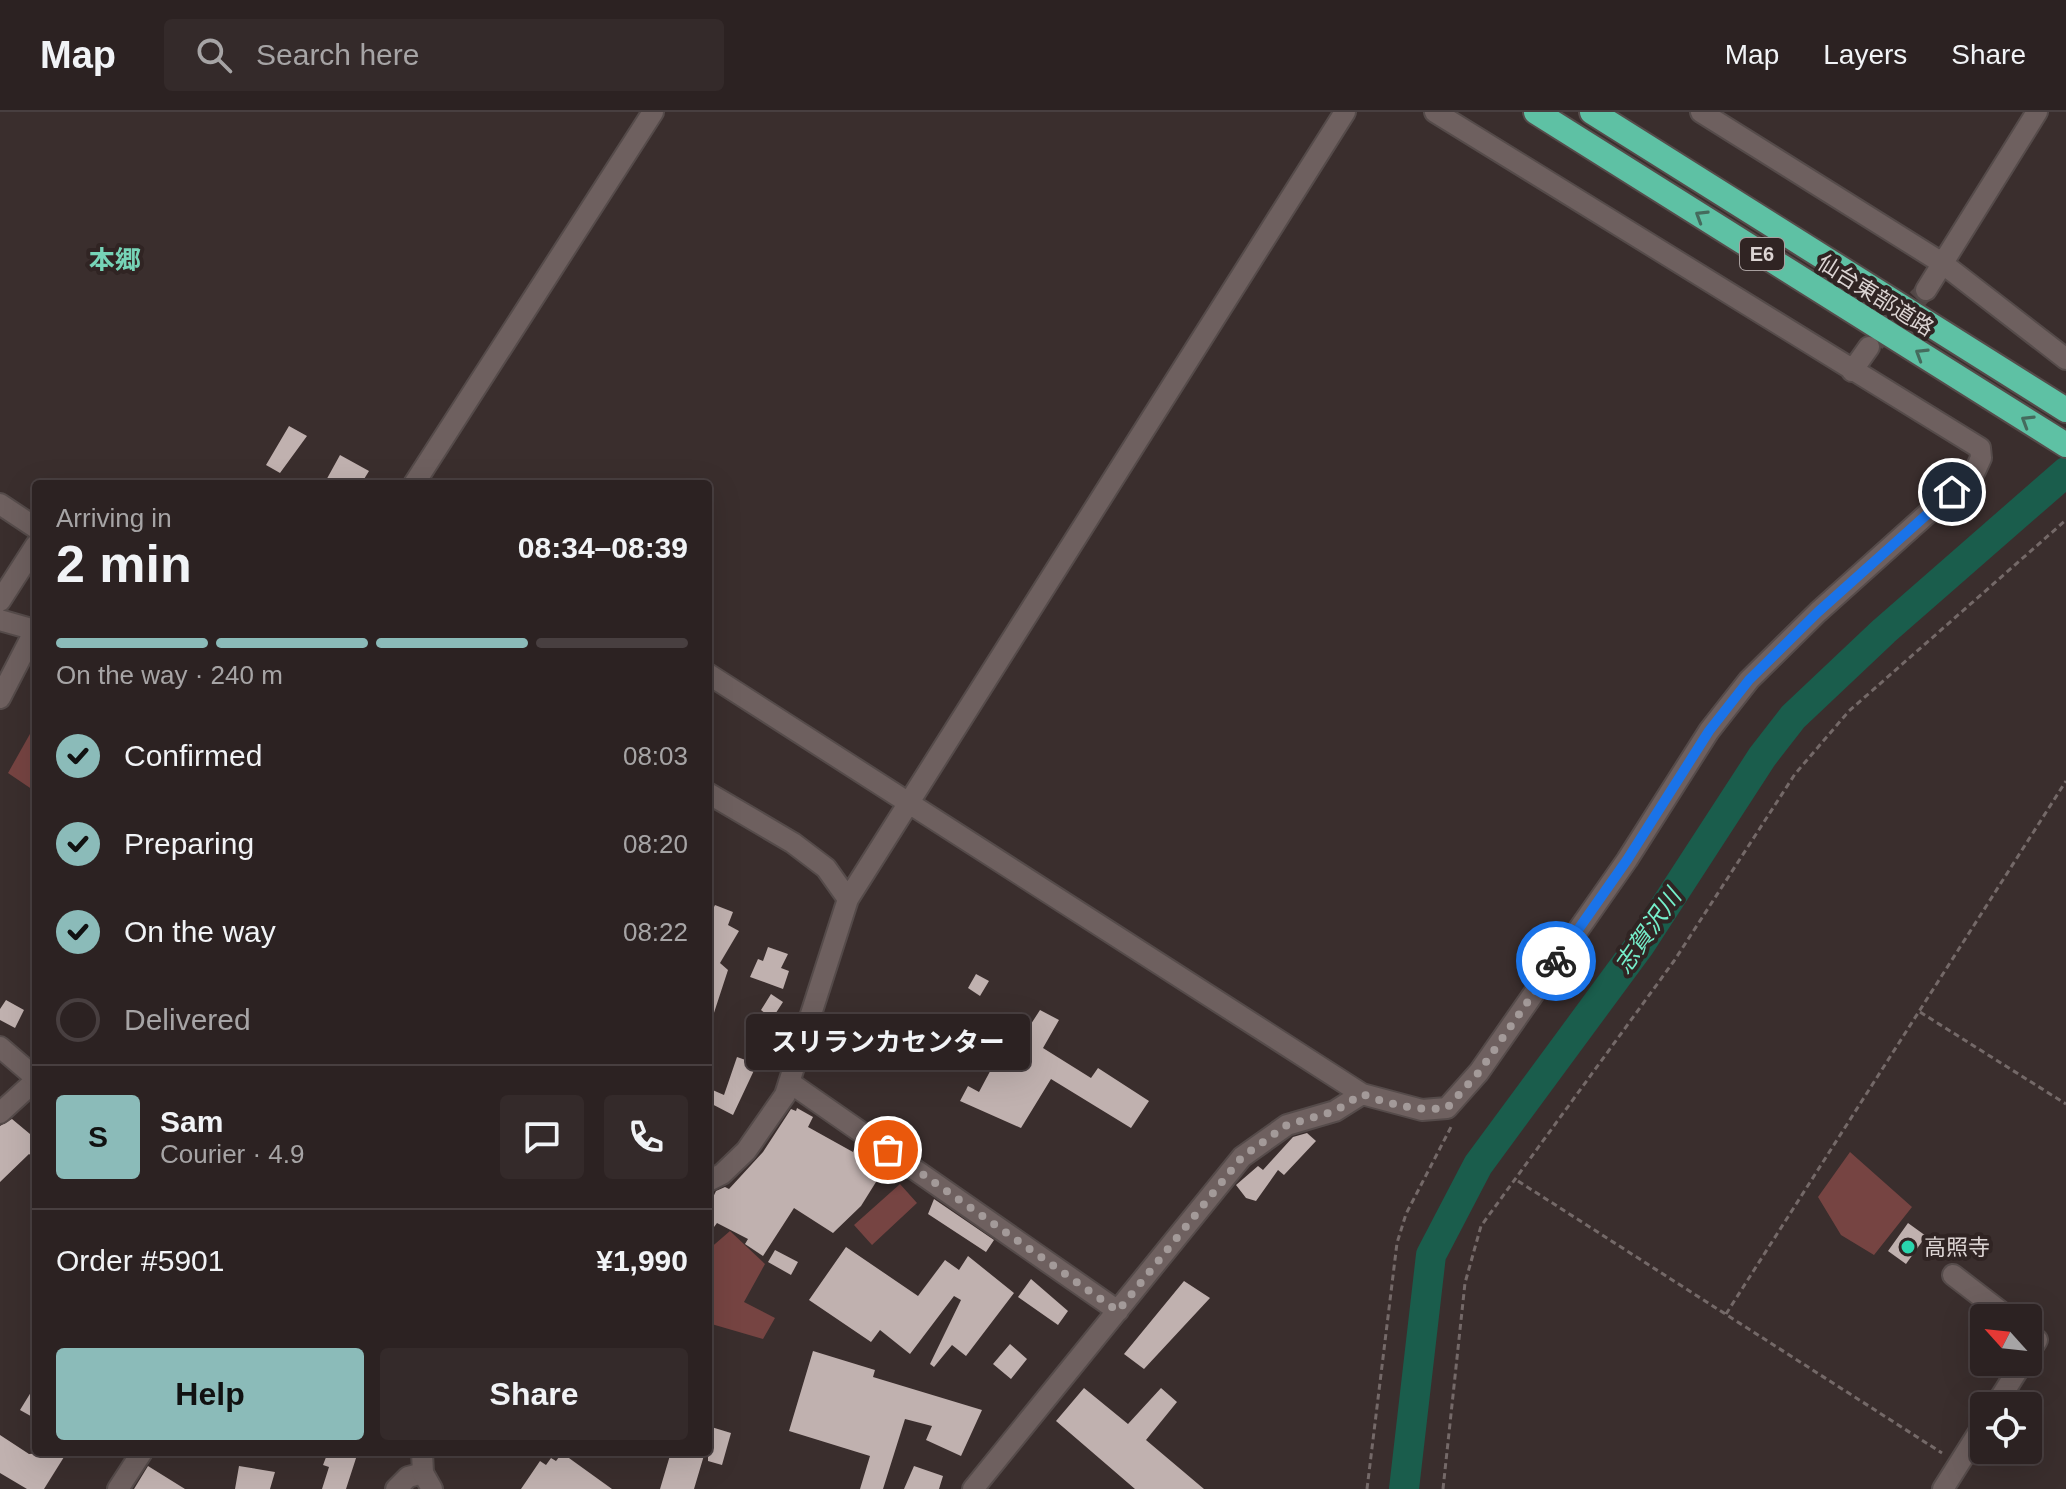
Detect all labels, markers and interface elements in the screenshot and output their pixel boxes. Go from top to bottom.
search box [164,19,724,91]
icon: search [192,33,236,77]
text: Map [40,34,116,76]
text: Search here [256,38,419,71]
text: Map [1725,39,1779,70]
text: Layers [1823,39,1907,70]
text: Share [1951,39,2026,70]
one-way arrow [1695,210,1710,225]
road number: E6 [1740,238,1784,270]
district label: 本郷 [89,245,141,275]
street label: 仙台東部道路 [1813,250,1938,341]
one-way arrow [1915,349,1930,364]
one-way arrow [2021,415,2035,430]
pin [1918,458,1986,526]
icon: home [1930,470,1974,514]
text: Arriving in [56,503,172,533]
text: 08:34–08:39 [518,531,688,564]
text: 2 min [56,535,192,593]
text: On the way · 240 m [56,660,283,690]
icon: check [56,734,100,778]
text: Confirmed [124,739,262,772]
text: 08:03 [623,741,688,771]
icon: check [56,822,100,866]
text: Preparing [124,827,254,860]
text: 08:20 [623,829,688,859]
water label: 志賀沢川 [1609,881,1688,978]
icon: check [56,910,100,954]
text: On the way [124,915,276,948]
text: 08:22 [623,917,688,947]
courier [1516,921,1596,1001]
icon: bike [1534,939,1578,983]
text: Delivered [124,1003,251,1036]
callout: スリランカセンター [746,1014,1030,1070]
text: スリランカセンター [771,1027,1005,1057]
button: chat [500,1095,584,1179]
button: phone [604,1095,688,1179]
text: Sam [160,1105,223,1138]
pin [854,1116,922,1184]
text: S [88,1120,108,1153]
icon: bag [866,1128,910,1172]
text: Courier · 4.9 [160,1139,305,1169]
place label: 高照寺 [1924,1235,1990,1260]
marker: 高照寺 [1899,1238,1917,1256]
text: Order #5901 [56,1244,224,1277]
text: ¥1,990 [596,1244,688,1277]
north arrow [1970,1304,2042,1376]
map controls [1970,1304,2042,1464]
button: Help [56,1348,364,1440]
button: Share [380,1348,688,1440]
button: locate [1970,1392,2042,1464]

